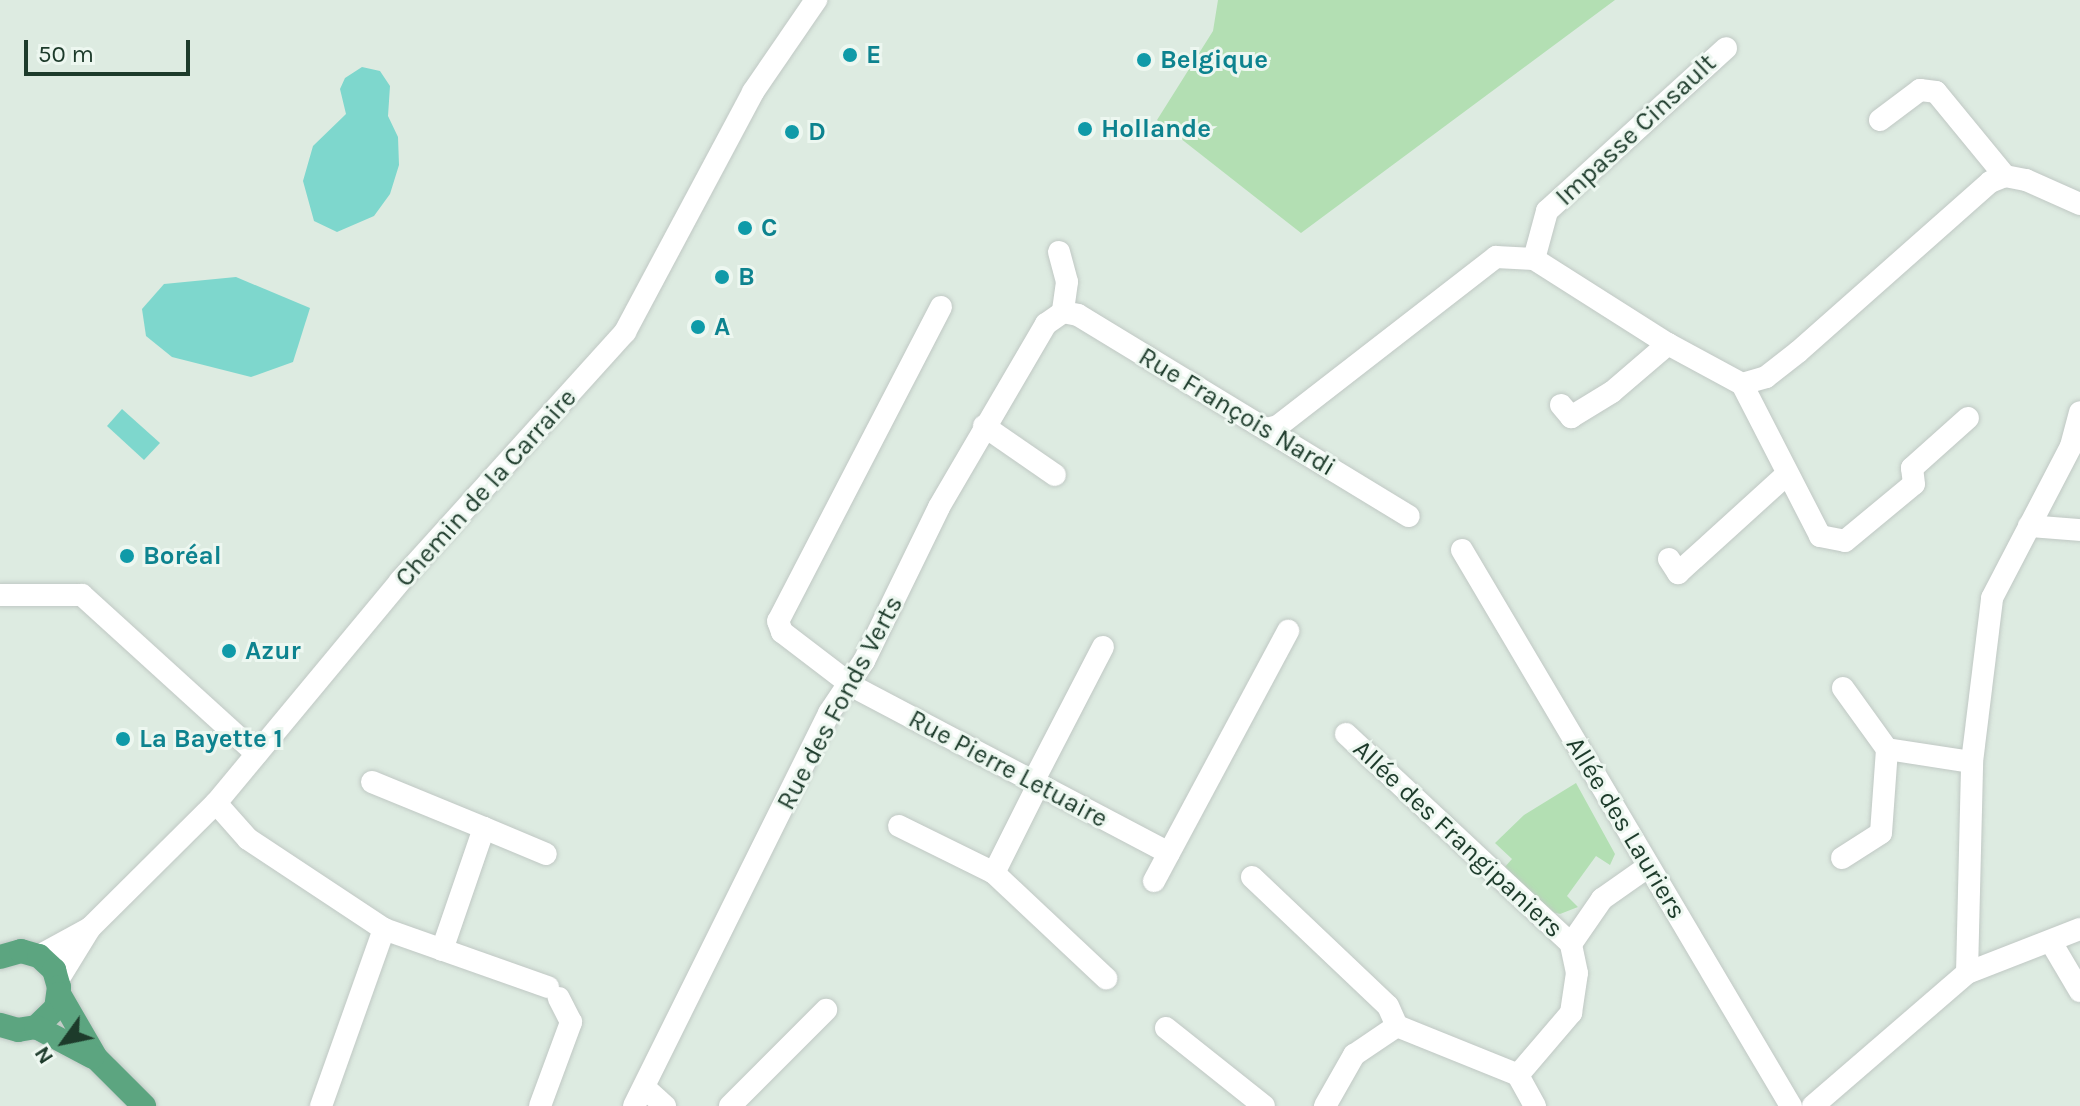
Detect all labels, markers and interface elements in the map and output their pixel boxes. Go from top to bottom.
scale bar [28,24,194,74]
place label: E [866,39,881,71]
text: 50 m [38,40,94,68]
place label: Belgique [1160,44,1268,76]
marker: E [841,46,859,64]
street label: Impasse Cinsault [1549,48,1723,212]
marker: Belgique [1135,51,1153,69]
place label: Hollande [1101,113,1211,145]
place label: D [808,116,826,148]
marker: Hollande [1076,120,1094,138]
marker: D [783,123,801,141]
place label: C [761,212,777,244]
marker: C [736,219,754,237]
place label: B [738,261,755,293]
marker: B [713,268,731,286]
place label: A [714,311,730,343]
marker: A [689,318,707,336]
street label: Rue François Nardi [1133,341,1341,483]
street label: Chemin de la Carraire [389,383,583,593]
place label: Boréal [143,540,222,572]
marker: Boréal [118,547,136,565]
street label: Rue des Fonds Verts [770,591,910,815]
place label: Azur [245,635,301,667]
marker: Azur [220,642,238,660]
street label: Rue Pierre Letuaire [903,703,1113,835]
place label: La Bayette 1 [139,723,283,755]
marker: La Bayette 1 [114,730,132,748]
street label: Allée des Lauriers [1559,731,1693,925]
street label: Allée des Frangipaniers [1347,734,1569,944]
north arrow [24,1002,104,1082]
text: N [29,1041,59,1069]

